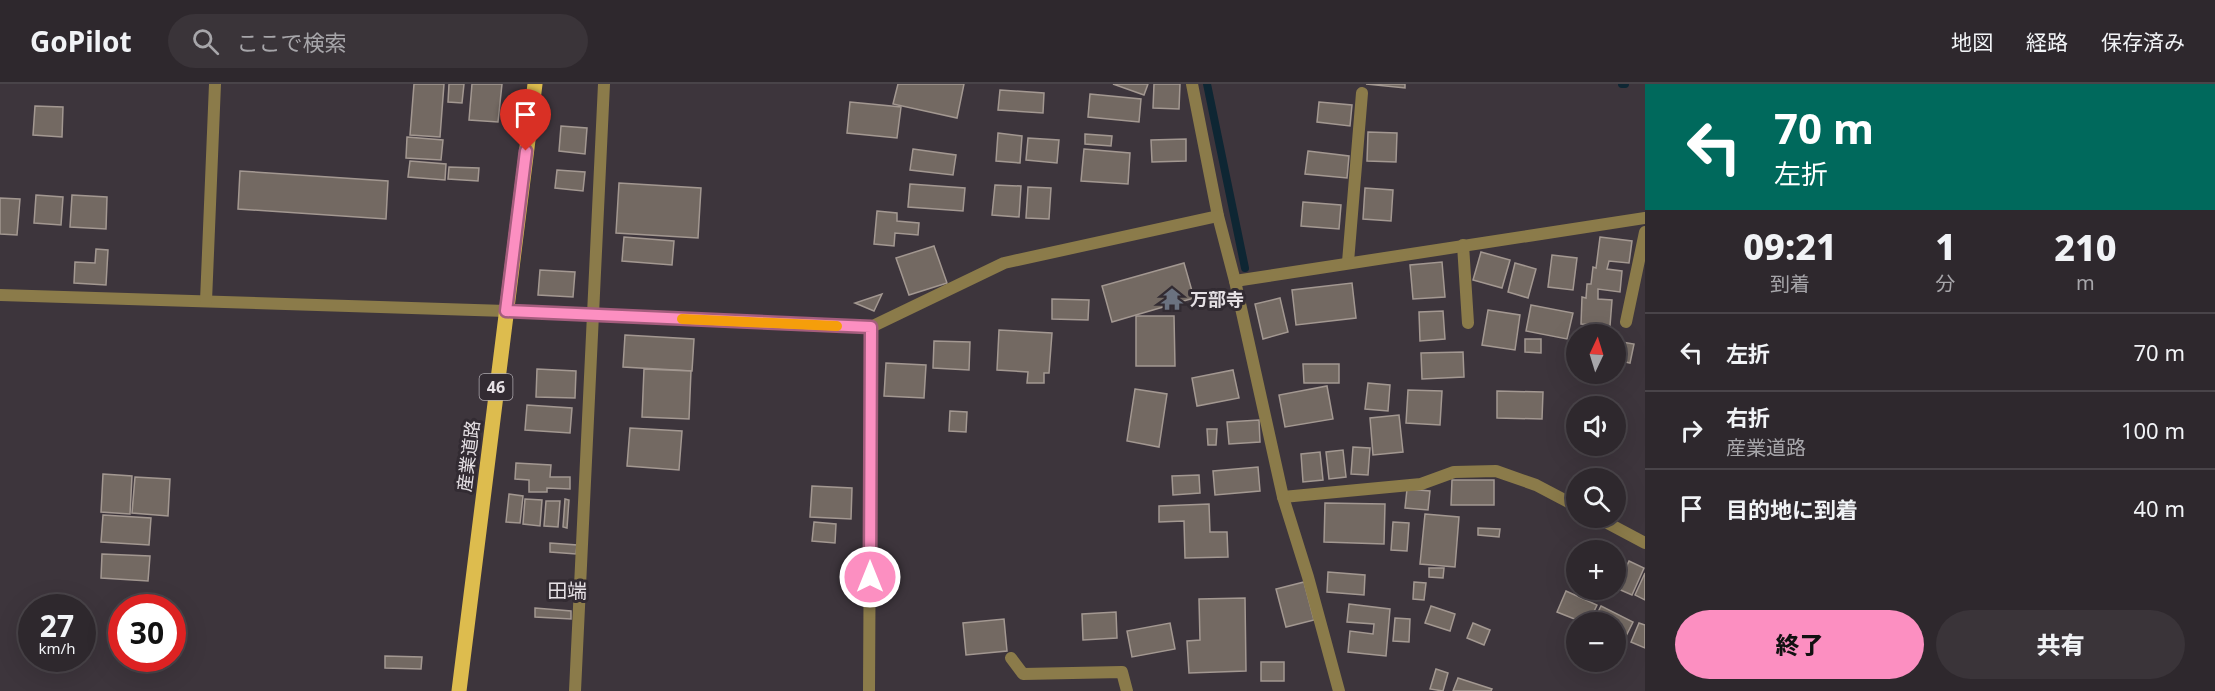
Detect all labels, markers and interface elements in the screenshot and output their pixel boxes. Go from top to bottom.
search box [168,14,588,68]
text: GoPilot [30,22,132,60]
icon: search [189,25,222,58]
text: ここで検索 [237,27,347,57]
text: 地図 [1951,28,1993,56]
text: 経路 [2026,28,2068,56]
text: 保存済み [2101,28,2185,56]
pin [500,89,551,151]
icon: arrive [509,98,542,131]
text: 70 m [1774,99,1874,156]
icon: left [1675,108,1753,186]
text: 左折 [1774,155,1828,192]
text: 09:21 [1743,222,1837,271]
text: 1 [1935,222,1956,271]
text: 210 [2054,223,2117,272]
text: m [2076,269,2095,296]
text: 到着 [1770,270,1810,297]
text: 分 [1936,270,1956,297]
temple icon: 万部寺 [1159,286,1185,312]
place label: 万部寺 [1190,287,1244,311]
north arrow [1566,324,1626,384]
map controls [1566,324,1626,672]
icon: left [1675,336,1708,369]
text: 70 m [2134,337,2185,367]
text: 左折 [1726,338,1770,368]
road number: 46 [480,374,512,400]
button: sound [1566,396,1626,456]
text: 右折 [1726,402,1770,432]
icon: right [1675,414,1708,447]
text: 100 m [2121,415,2185,445]
street label: 産業道路 [452,419,484,493]
text: 産業道路 [1726,434,1806,461]
button: search [1566,468,1626,528]
icon: arrive [1675,492,1708,525]
text: 40 m [2134,493,2185,523]
text: 目的地に到着 [1726,494,1858,524]
button: + [1566,540,1626,600]
position arrow [838,545,902,609]
district label: 田端 [547,577,587,604]
speed limit sign: 30 [108,594,186,672]
text: 27 [40,605,74,646]
button: 終了 [1675,610,1924,679]
button: 共有 [1936,610,2185,679]
button: − [1566,612,1626,672]
text: km/h [39,638,75,658]

